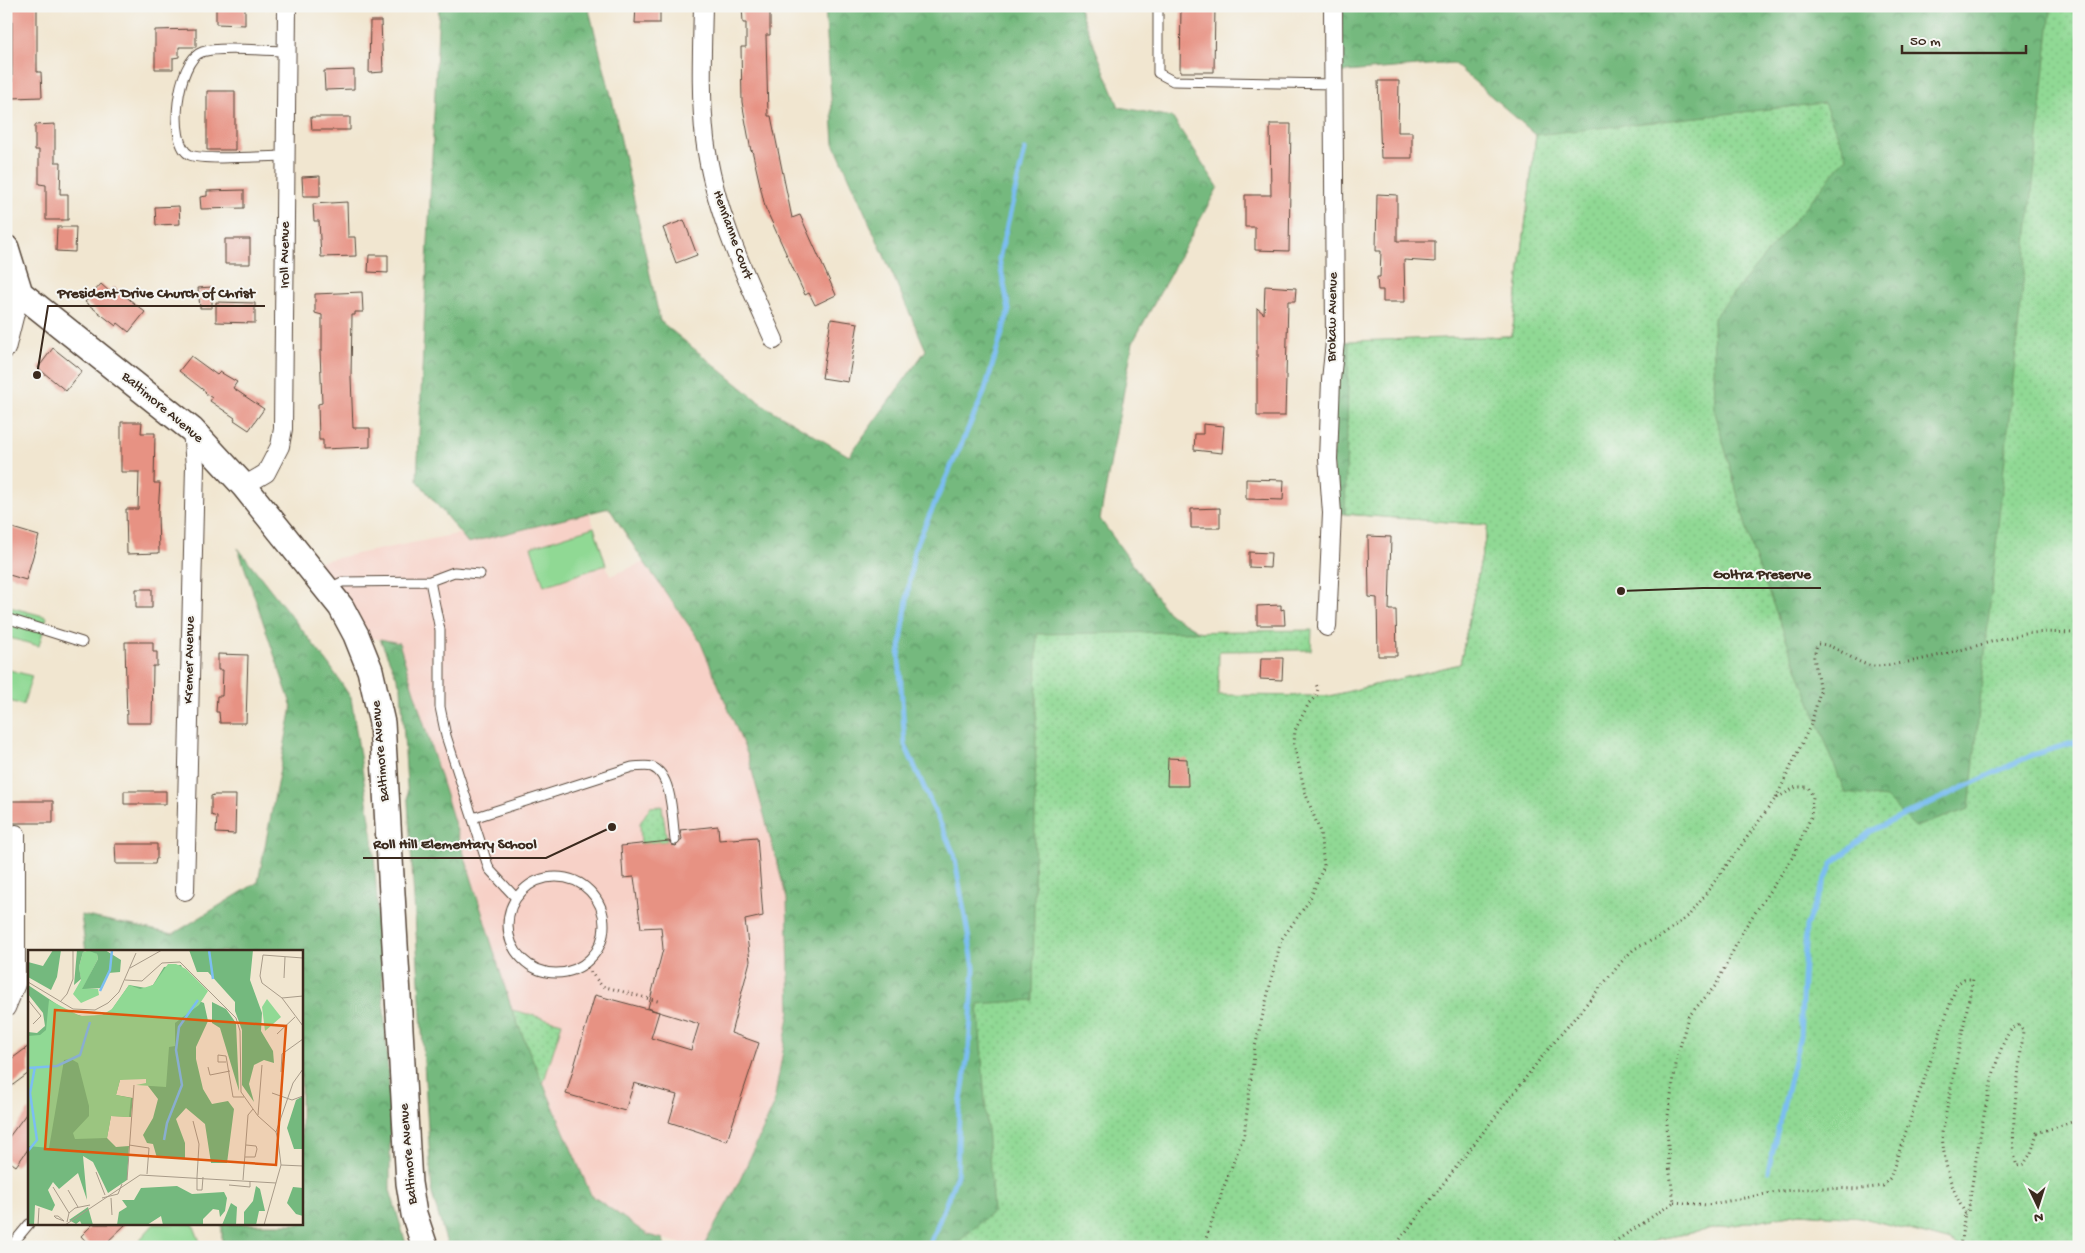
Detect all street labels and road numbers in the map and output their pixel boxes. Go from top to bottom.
street label: Henrianne Court [708,188,756,283]
street label: Iroll Avenue [277,221,294,289]
street label: Brokaw Avenue [1324,271,1342,363]
street label: Baltimore Avenue [117,368,207,448]
street label: Kremer Avenue [181,615,199,704]
street label: Baltimore Avenue [368,699,394,803]
street label: Baltimore Avenue [396,1102,422,1206]

